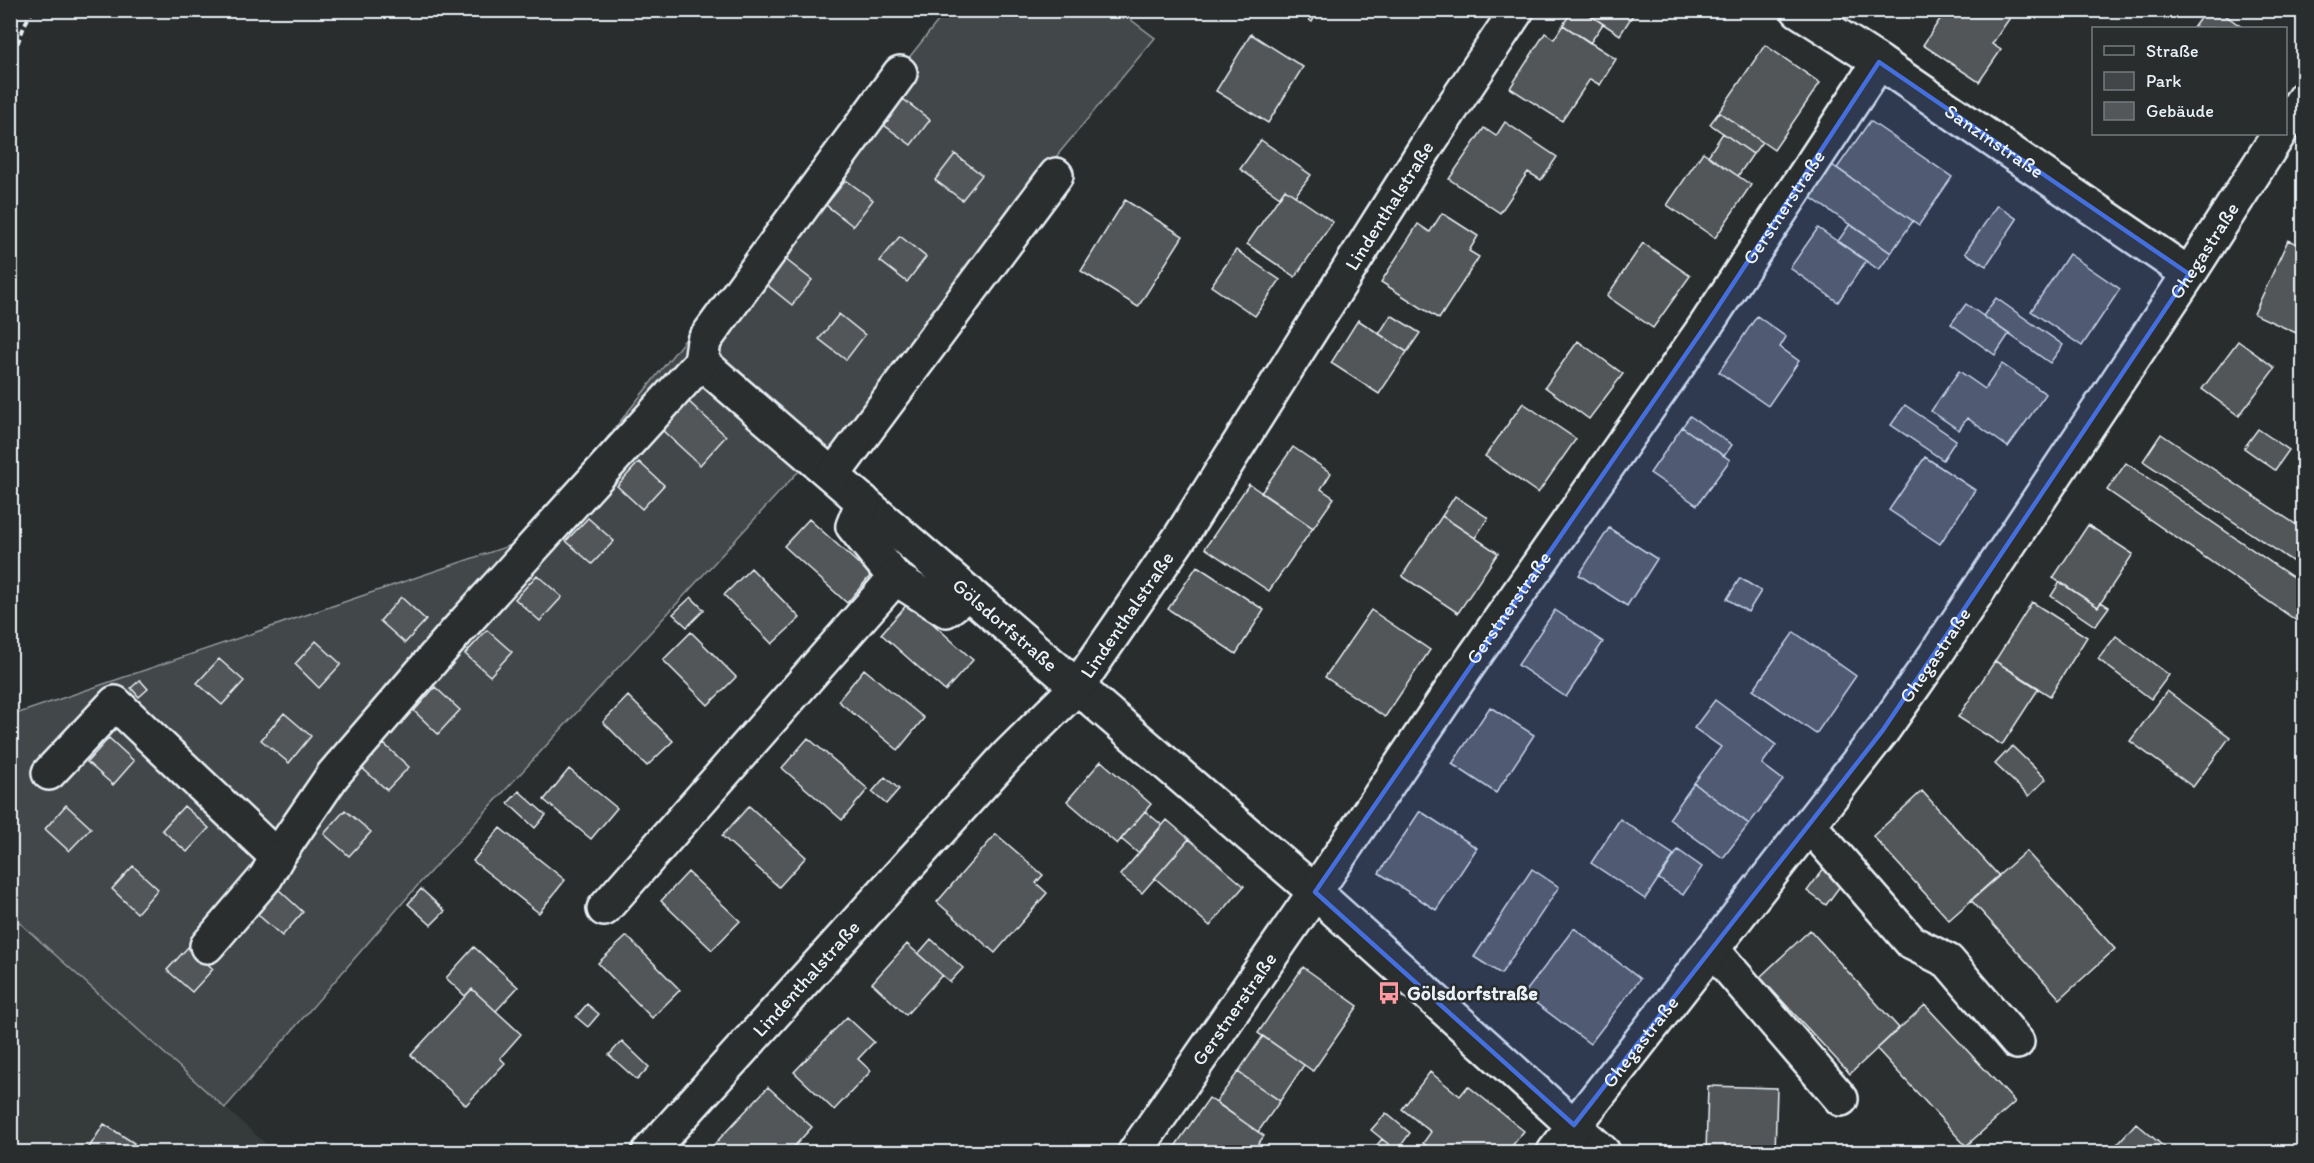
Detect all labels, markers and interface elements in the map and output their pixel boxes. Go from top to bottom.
legend [2092,27,2287,135]
text: Straße [2146,40,2199,62]
text: Park [2146,70,2181,92]
street label: Sanzinstraße [1940,98,2049,183]
text: Gebäude [2146,100,2214,122]
street label: Lindenthalstraße [1339,136,1439,275]
street label: Gerstnerstraße [1737,145,1830,269]
street label: Ghegastraße [2164,198,2244,304]
street label: Lindenthalstraße [1075,547,1179,683]
street label: Gerstnerstraße [1461,547,1556,669]
street label: Gölsdorfstraße [948,573,1063,677]
street label: Ghegastraße [1894,603,1976,708]
street label: Lindenthalstraße [747,915,865,1042]
street label: Gerstnerstraße [1186,948,1282,1070]
bus stop icon: Gölsdorfstraße [1376,980,1402,1006]
place label: Gölsdorfstraße [1407,981,1538,1005]
street label: Ghegastraße [1597,991,1683,1093]

